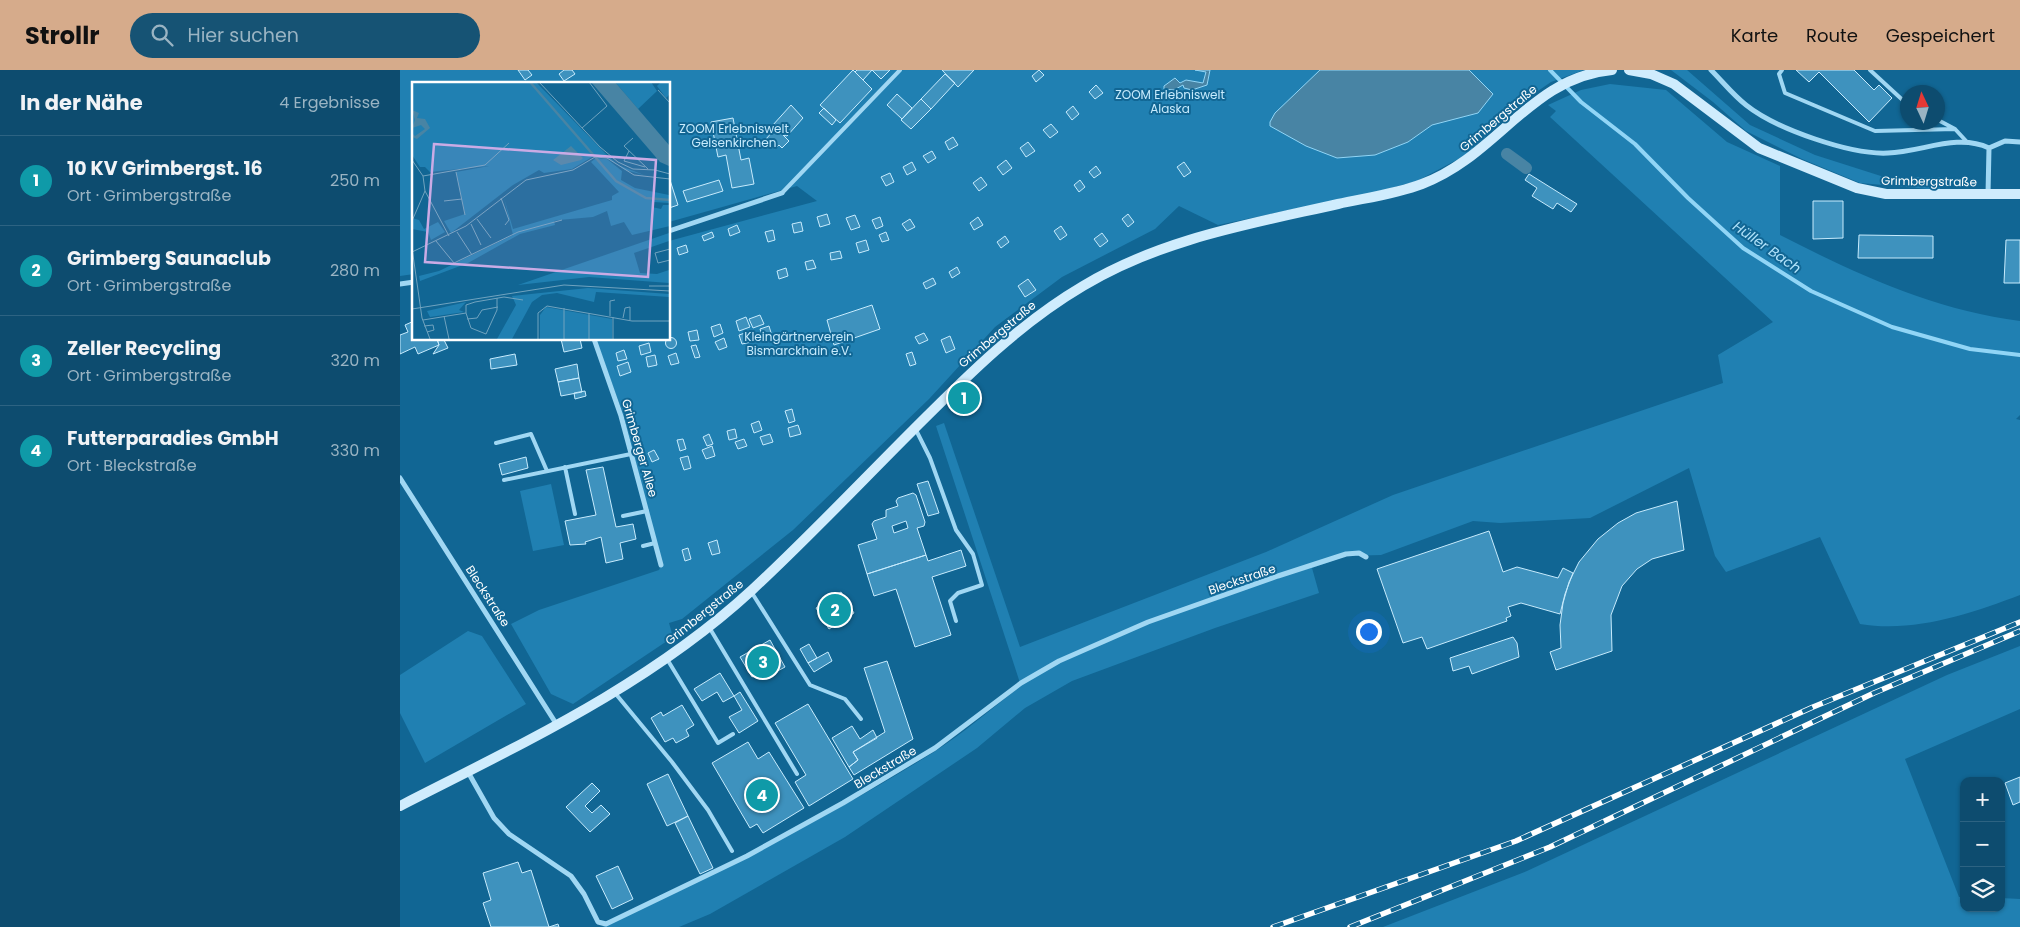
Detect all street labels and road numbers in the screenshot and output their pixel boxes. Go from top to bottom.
street label: Grimbergstraße [1456,81,1540,155]
street label: Grimbergstraße [1881,172,1977,190]
street label: Grimbergstraße [955,297,1039,371]
street label: Grimberger Allee [618,397,662,499]
street label: Bleckstraße [1206,560,1278,598]
street label: Bleckstraße [462,562,514,630]
street label: Grimbergstraße [661,575,747,649]
street label: Bleckstraße [851,742,919,792]

